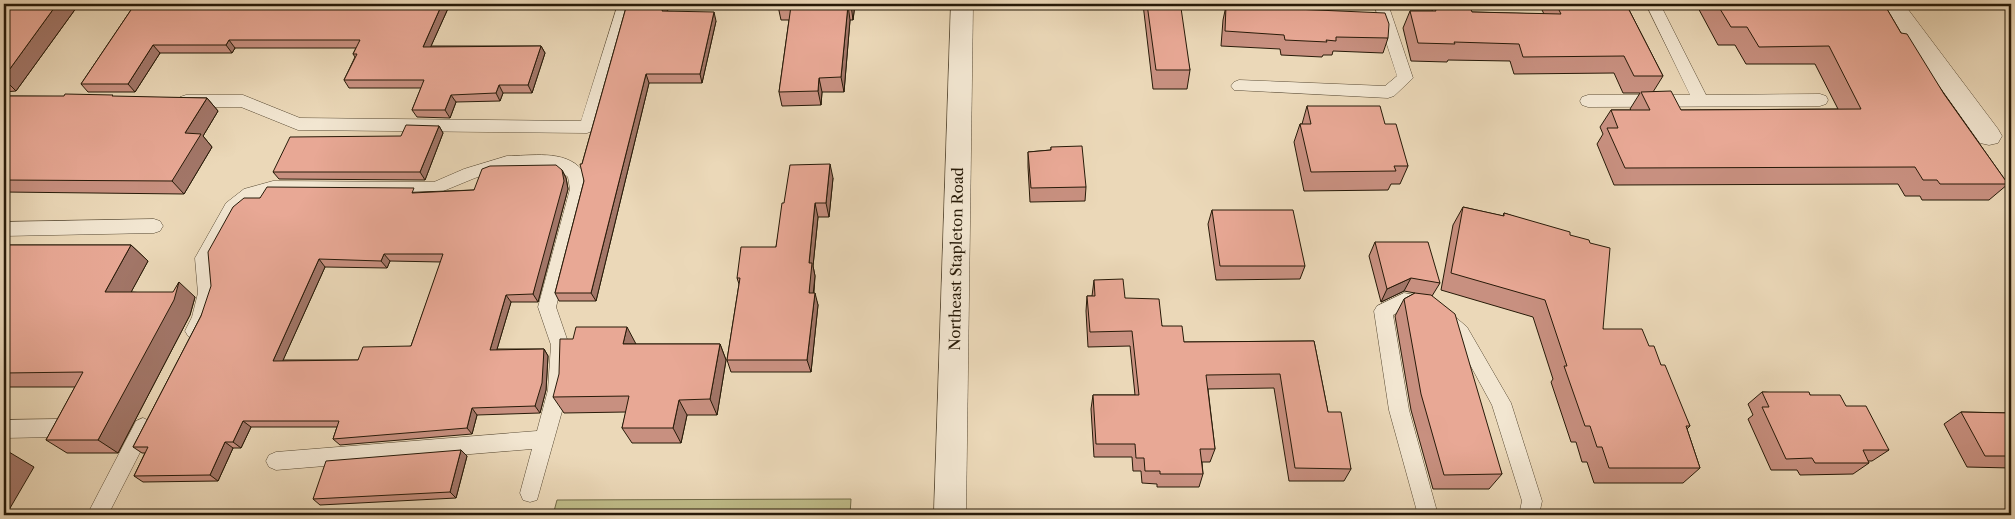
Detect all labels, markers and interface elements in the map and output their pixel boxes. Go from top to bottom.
street label: Northeast Stapleton Road [945,167,967,351]

